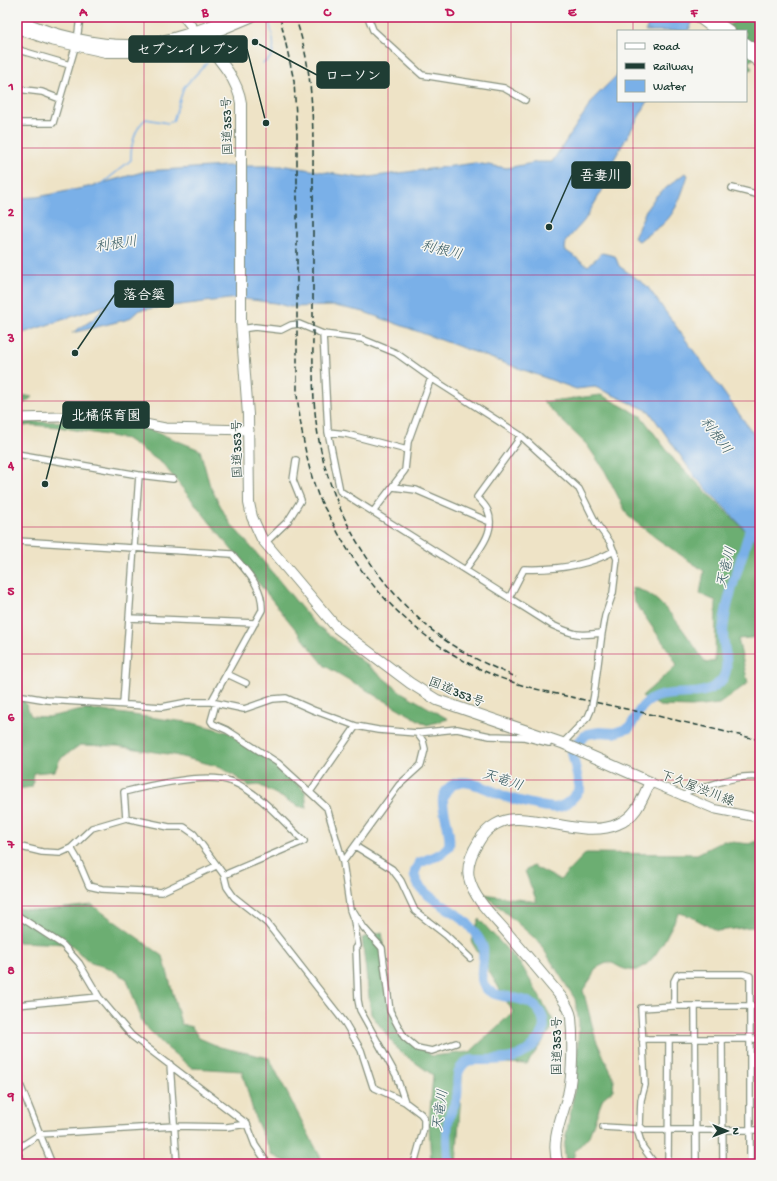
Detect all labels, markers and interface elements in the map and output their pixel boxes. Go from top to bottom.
text: A [78,6,88,21]
text: B [201,6,210,21]
text: C [322,6,332,21]
text: D [445,6,455,21]
text: E [568,6,577,21]
text: F [690,6,699,21]
legend [617,30,747,102]
callout: セブン-イレブン [129,36,247,62]
text: Road [653,41,680,55]
text: セブン-イレブン [137,42,239,60]
text: Railway [653,61,693,75]
callout: ローソン [317,62,389,88]
text: ローソン [325,69,381,86]
text: 1 [7,80,14,95]
text: Water [653,81,687,95]
street label: 国道353号 [219,96,237,156]
callout: 吾妻川 [572,162,630,188]
text: 吾妻川 [580,168,622,186]
text: 2 [8,206,15,221]
water label: 利根川 [94,233,138,257]
water label: 利根川 [419,237,464,265]
callout: 落合簗 [115,281,173,307]
text: 落合簗 [123,287,165,305]
text: 3 [7,332,15,347]
callout: 北橘保育園 [63,402,149,428]
text: 北橘保育園 [71,408,141,426]
water label: 利根川 [696,414,735,458]
street label: 国道353号 [229,419,247,479]
text: 4 [7,459,15,474]
water label: 天竜川 [713,545,741,590]
text: 5 [8,585,15,600]
street label: 国道353号 [426,674,487,711]
text: 6 [8,711,15,726]
water label: 天竜川 [480,766,525,796]
street label: 下久屋渋川線 [658,767,737,811]
text: 7 [7,838,16,853]
text: 8 [7,964,15,979]
street label: 国道353号 [550,1016,566,1076]
water label: 天竜川 [429,1088,453,1132]
text: 9 [7,1090,15,1105]
north arrow [707,1111,747,1151]
text: N [729,1127,741,1135]

